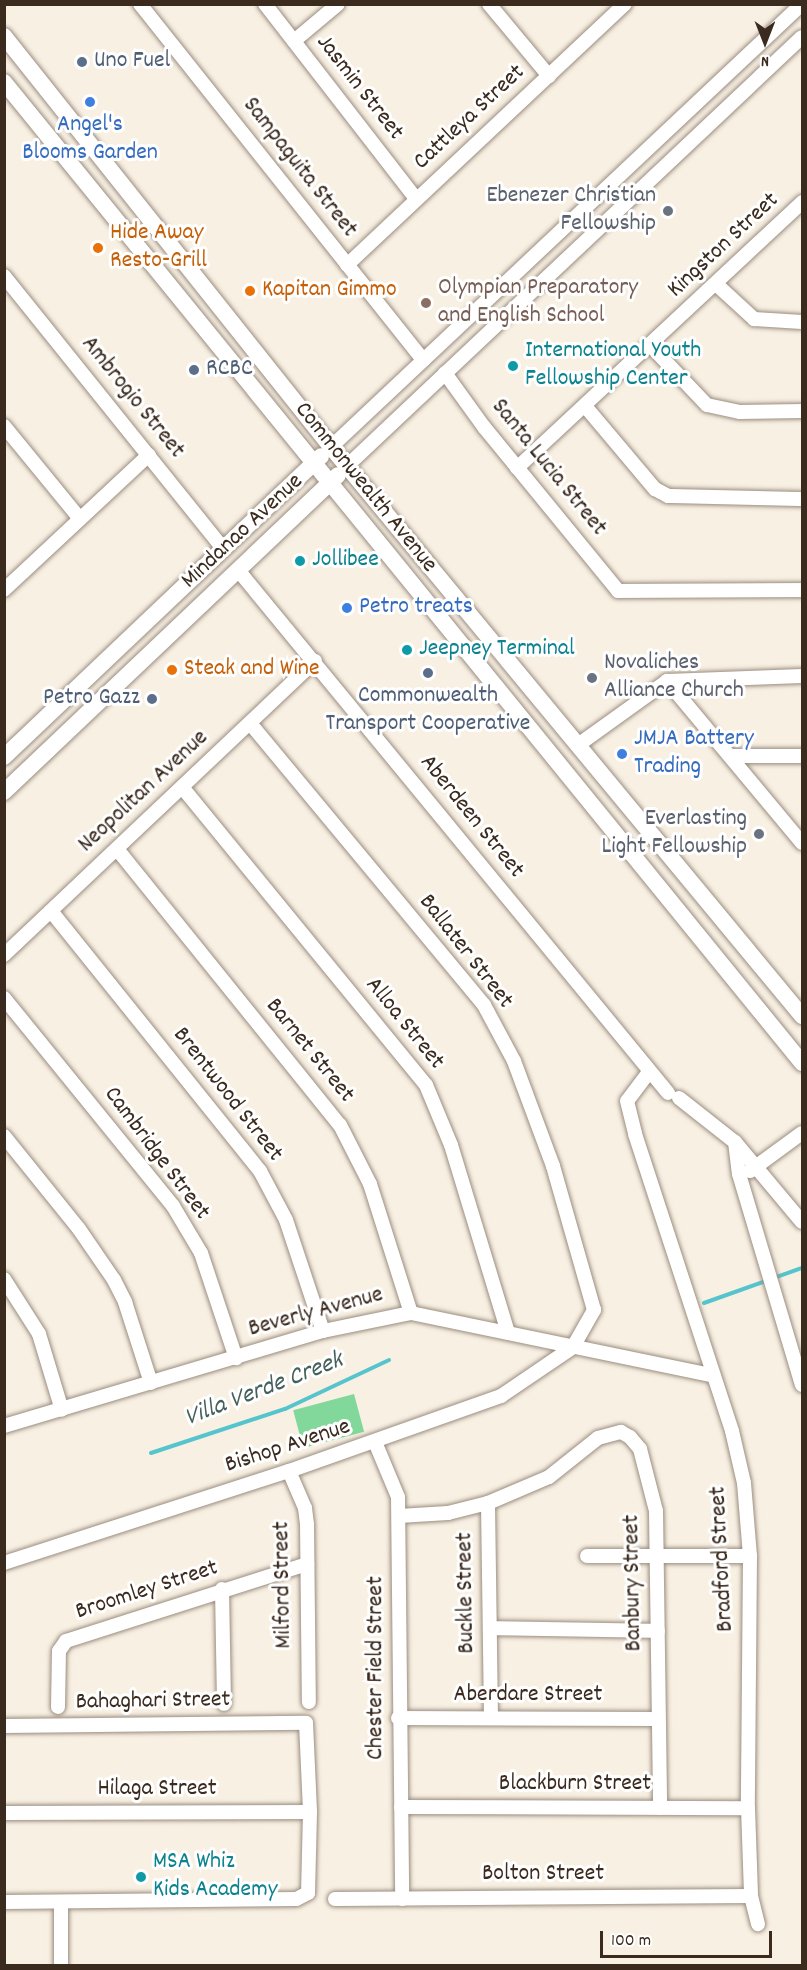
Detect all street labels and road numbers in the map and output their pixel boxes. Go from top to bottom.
street label: Jasmin Street [309,30,409,146]
street label: Cattleya Street [408,59,532,177]
street label: Sampaguita Street [235,92,363,244]
street label: Kingston Street [662,187,786,305]
street label: Ambrogio Street [74,331,190,465]
street label: Santa Lucia Street [484,394,612,542]
street label: Commonwealth Avenue [287,397,443,579]
street label: Mindanao Avenue [176,468,310,596]
street label: Neopolitan Avenue [73,724,215,860]
street label: Aberdeen Street [413,750,529,884]
street label: Ballater Street [411,889,519,1015]
street label: Alloa Street [358,972,450,1076]
street label: Barnet Street [258,993,360,1109]
street label: Brentwood Street [166,1022,288,1168]
street label: Cambridge Street [97,1082,215,1226]
street label: Beverly Avenue [246,1281,386,1345]
street label: Bishop Avenue [222,1413,354,1481]
street label: Bradford Street [705,1485,741,1633]
street label: Banbury Street [618,1514,650,1652]
street label: Milford Street [268,1521,300,1649]
street label: Buckle Street [452,1532,482,1654]
street label: Broomley Street [72,1554,222,1628]
street label: Chester Field Street [363,1576,391,1760]
street label: Aberdare Street [454,1682,602,1710]
street label: Bahaghari Street [75,1686,231,1718]
street label: Blackburn Street [499,1771,651,1799]
street label: Hilaga Street [97,1776,217,1804]
street label: Bolton Street [482,1861,604,1889]

